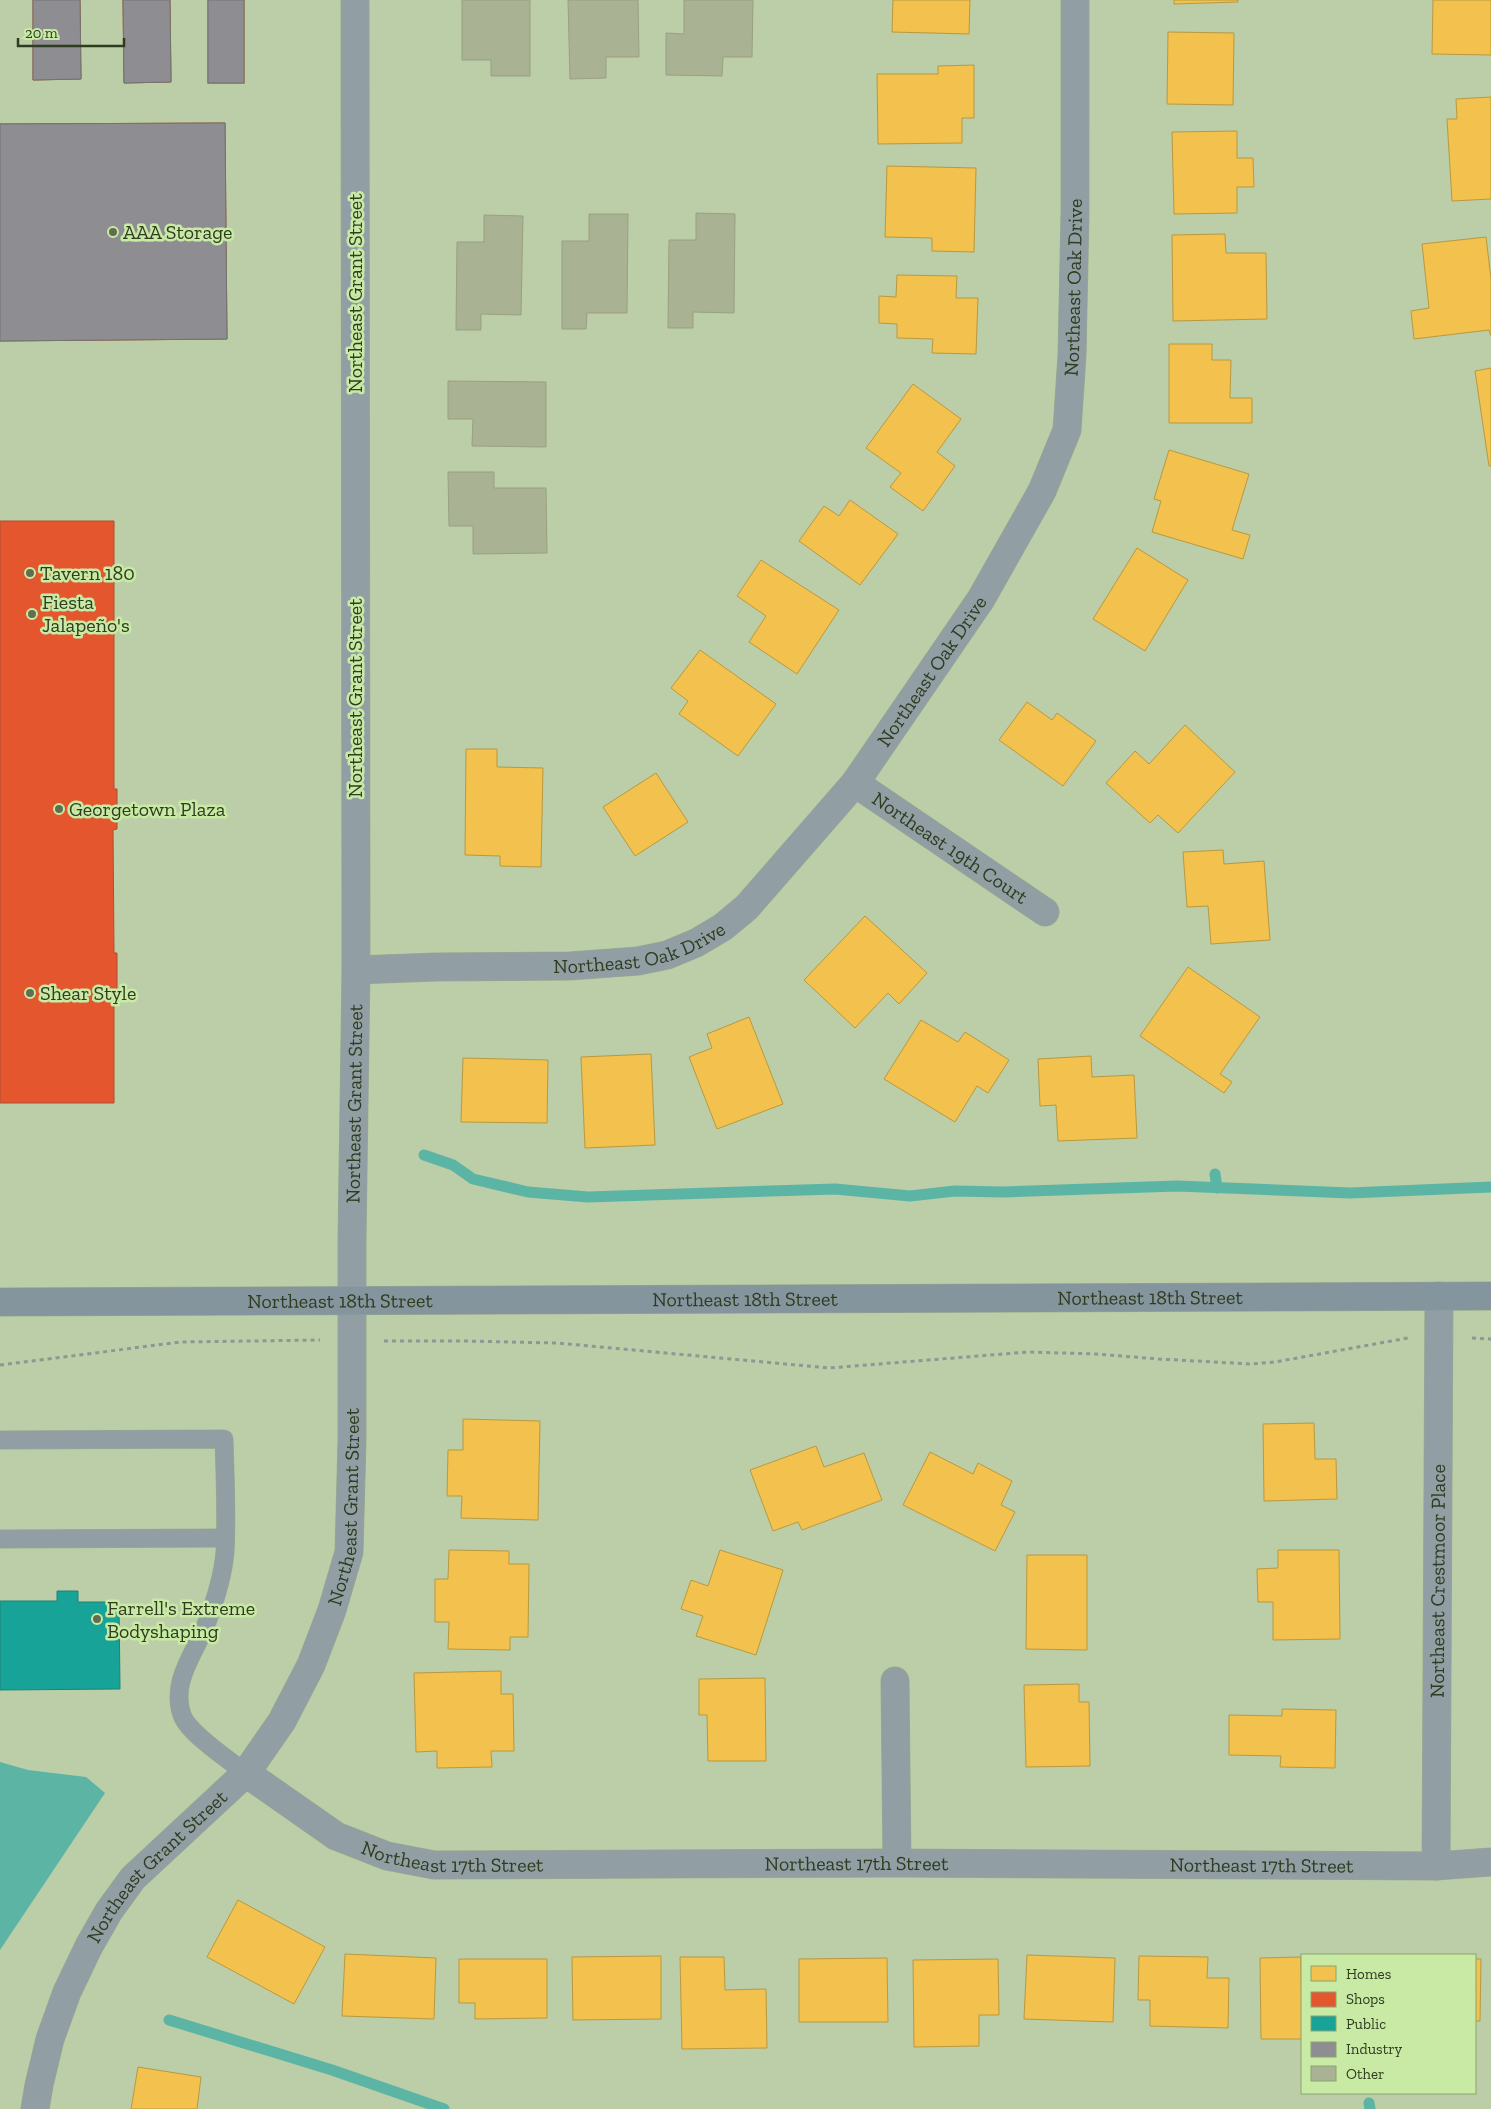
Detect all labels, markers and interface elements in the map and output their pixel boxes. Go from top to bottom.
scale bar [18,15,124,47]
text: 20 m [25,24,58,42]
street label: Northeast Grant Street [343,193,367,393]
street label: Northeast Oak Drive [1059,199,1087,377]
place label: AAA Storage [123,220,233,244]
marker: AAA Storage [107,226,119,238]
place label: Tavern 180 [40,561,135,585]
marker: Tavern 180 [24,567,36,579]
place label: Fiesta Jalapeño's [42,590,130,637]
street label: Northeast Oak Drive [872,591,992,751]
street label: Northeast Grant Street [343,598,367,798]
marker: Fiesta Jalapeño's [26,608,38,620]
street label: Northeast 19th Court [868,786,1033,909]
place label: Georgetown Plaza [69,797,226,821]
marker: Georgetown Plaza [53,803,65,815]
street label: Northeast Oak Drive [553,917,729,978]
place label: Shear Style [40,981,136,1005]
marker: Shear Style [24,987,36,999]
street label: Northeast Grant Street [341,1003,368,1204]
street label: Northeast 18th Street [1057,1285,1243,1310]
street label: Northeast 18th Street [652,1287,838,1311]
street label: Northeast 18th Street [247,1288,433,1313]
street label: Northeast Grant Street [322,1407,364,1608]
street label: Northeast Crestmoor Place [1425,1464,1450,1698]
place label: Farrell's Extreme Bodyshaping [107,1596,255,1643]
marker: Farrell's Extreme Bodyshaping [91,1613,103,1625]
street label: Northeast Grant Street [81,1784,232,1947]
street label: Northeast 17th Street [358,1835,544,1877]
street label: Northeast 17th Street [764,1851,949,1876]
street label: Northeast 17th Street [1169,1853,1354,1878]
legend [1301,1954,1476,2094]
text: Homes [1346,1965,1391,1983]
text: Shops [1346,1990,1385,2008]
text: Public [1346,2015,1386,2033]
text: Industry [1346,2040,1403,2058]
text: Other [1346,2065,1384,2083]

